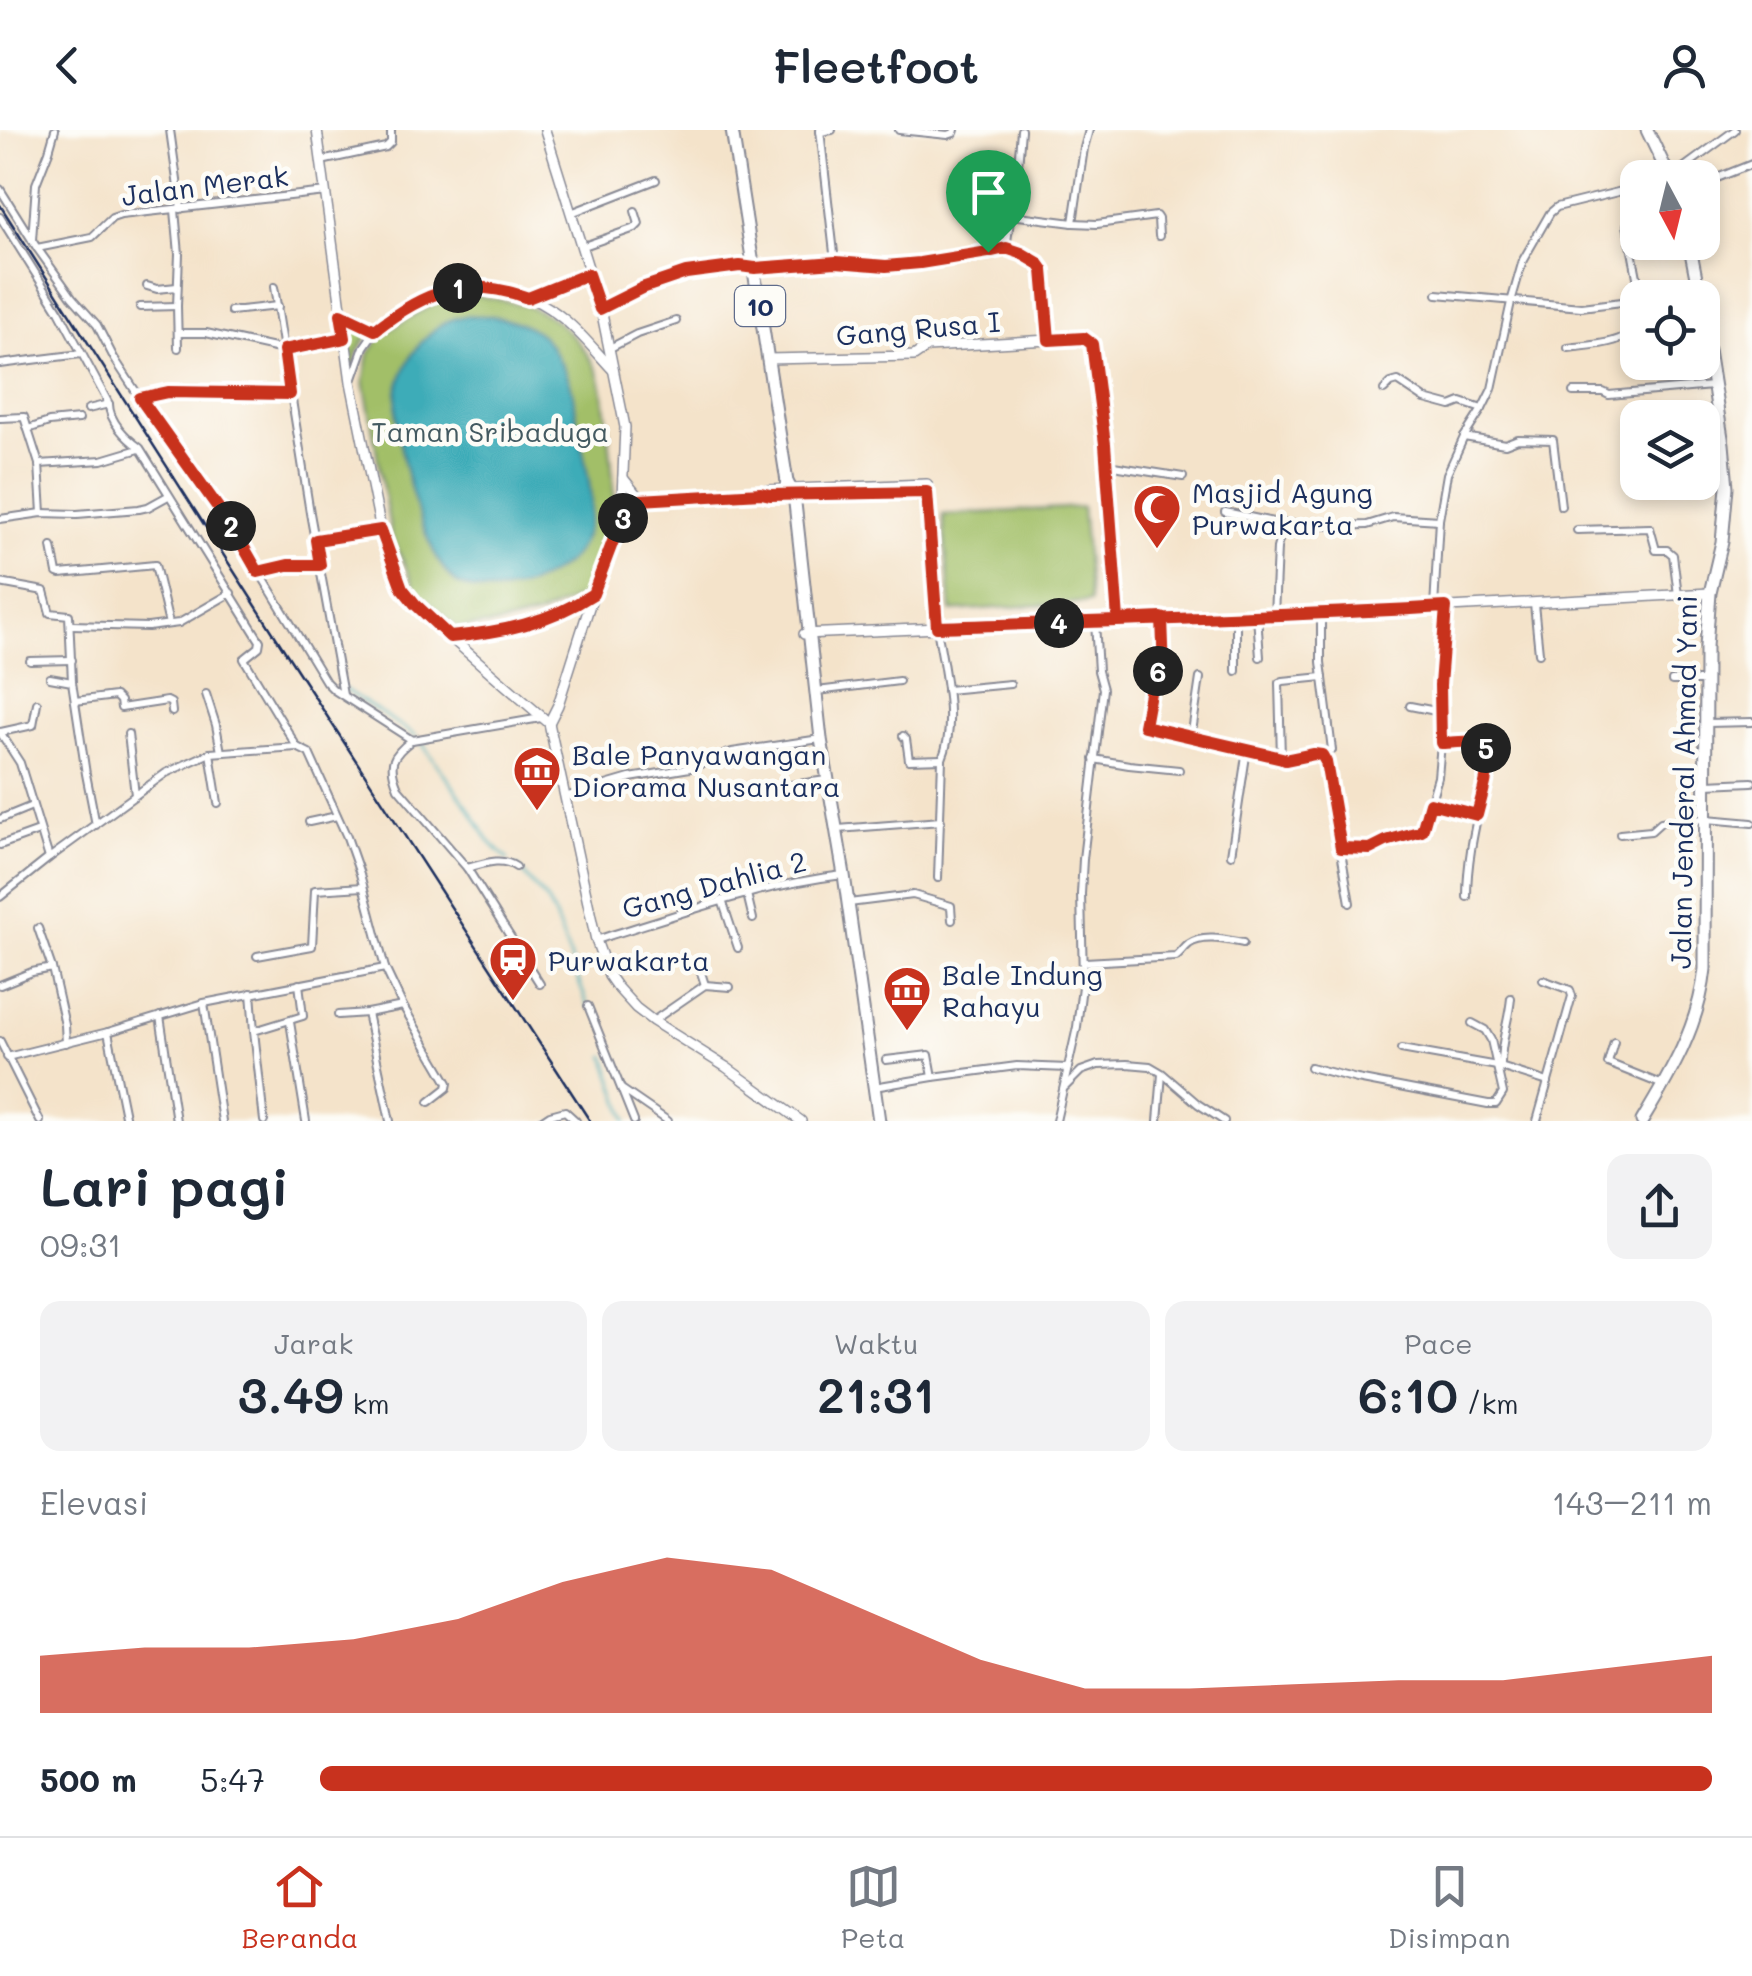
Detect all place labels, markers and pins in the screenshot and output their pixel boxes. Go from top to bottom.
pin [946,150,1031,253]
pin: 1 [433,263,483,313]
place label: Masjid Agung Purwakarta [1192,474,1373,542]
mosque icon: Masjid Agung Purwakarta [1131,482,1183,550]
pin: 3 [598,493,648,543]
pin: 2 [206,501,256,551]
pin: 4 [1034,598,1084,648]
pin: 6 [1133,646,1183,696]
pin: 5 [1461,723,1511,773]
place label: Bale Panyawangan Diorama Nusantara [572,736,840,804]
museum icon: Bale Panyawangan Diorama Nusantara [511,744,563,812]
station icon: Purwakarta [487,934,539,1002]
place label: Purwakarta [548,942,710,978]
place label: Bale Indung Rahayu [942,956,1103,1024]
museum icon: Bale Indung Rahayu [881,964,933,1032]

